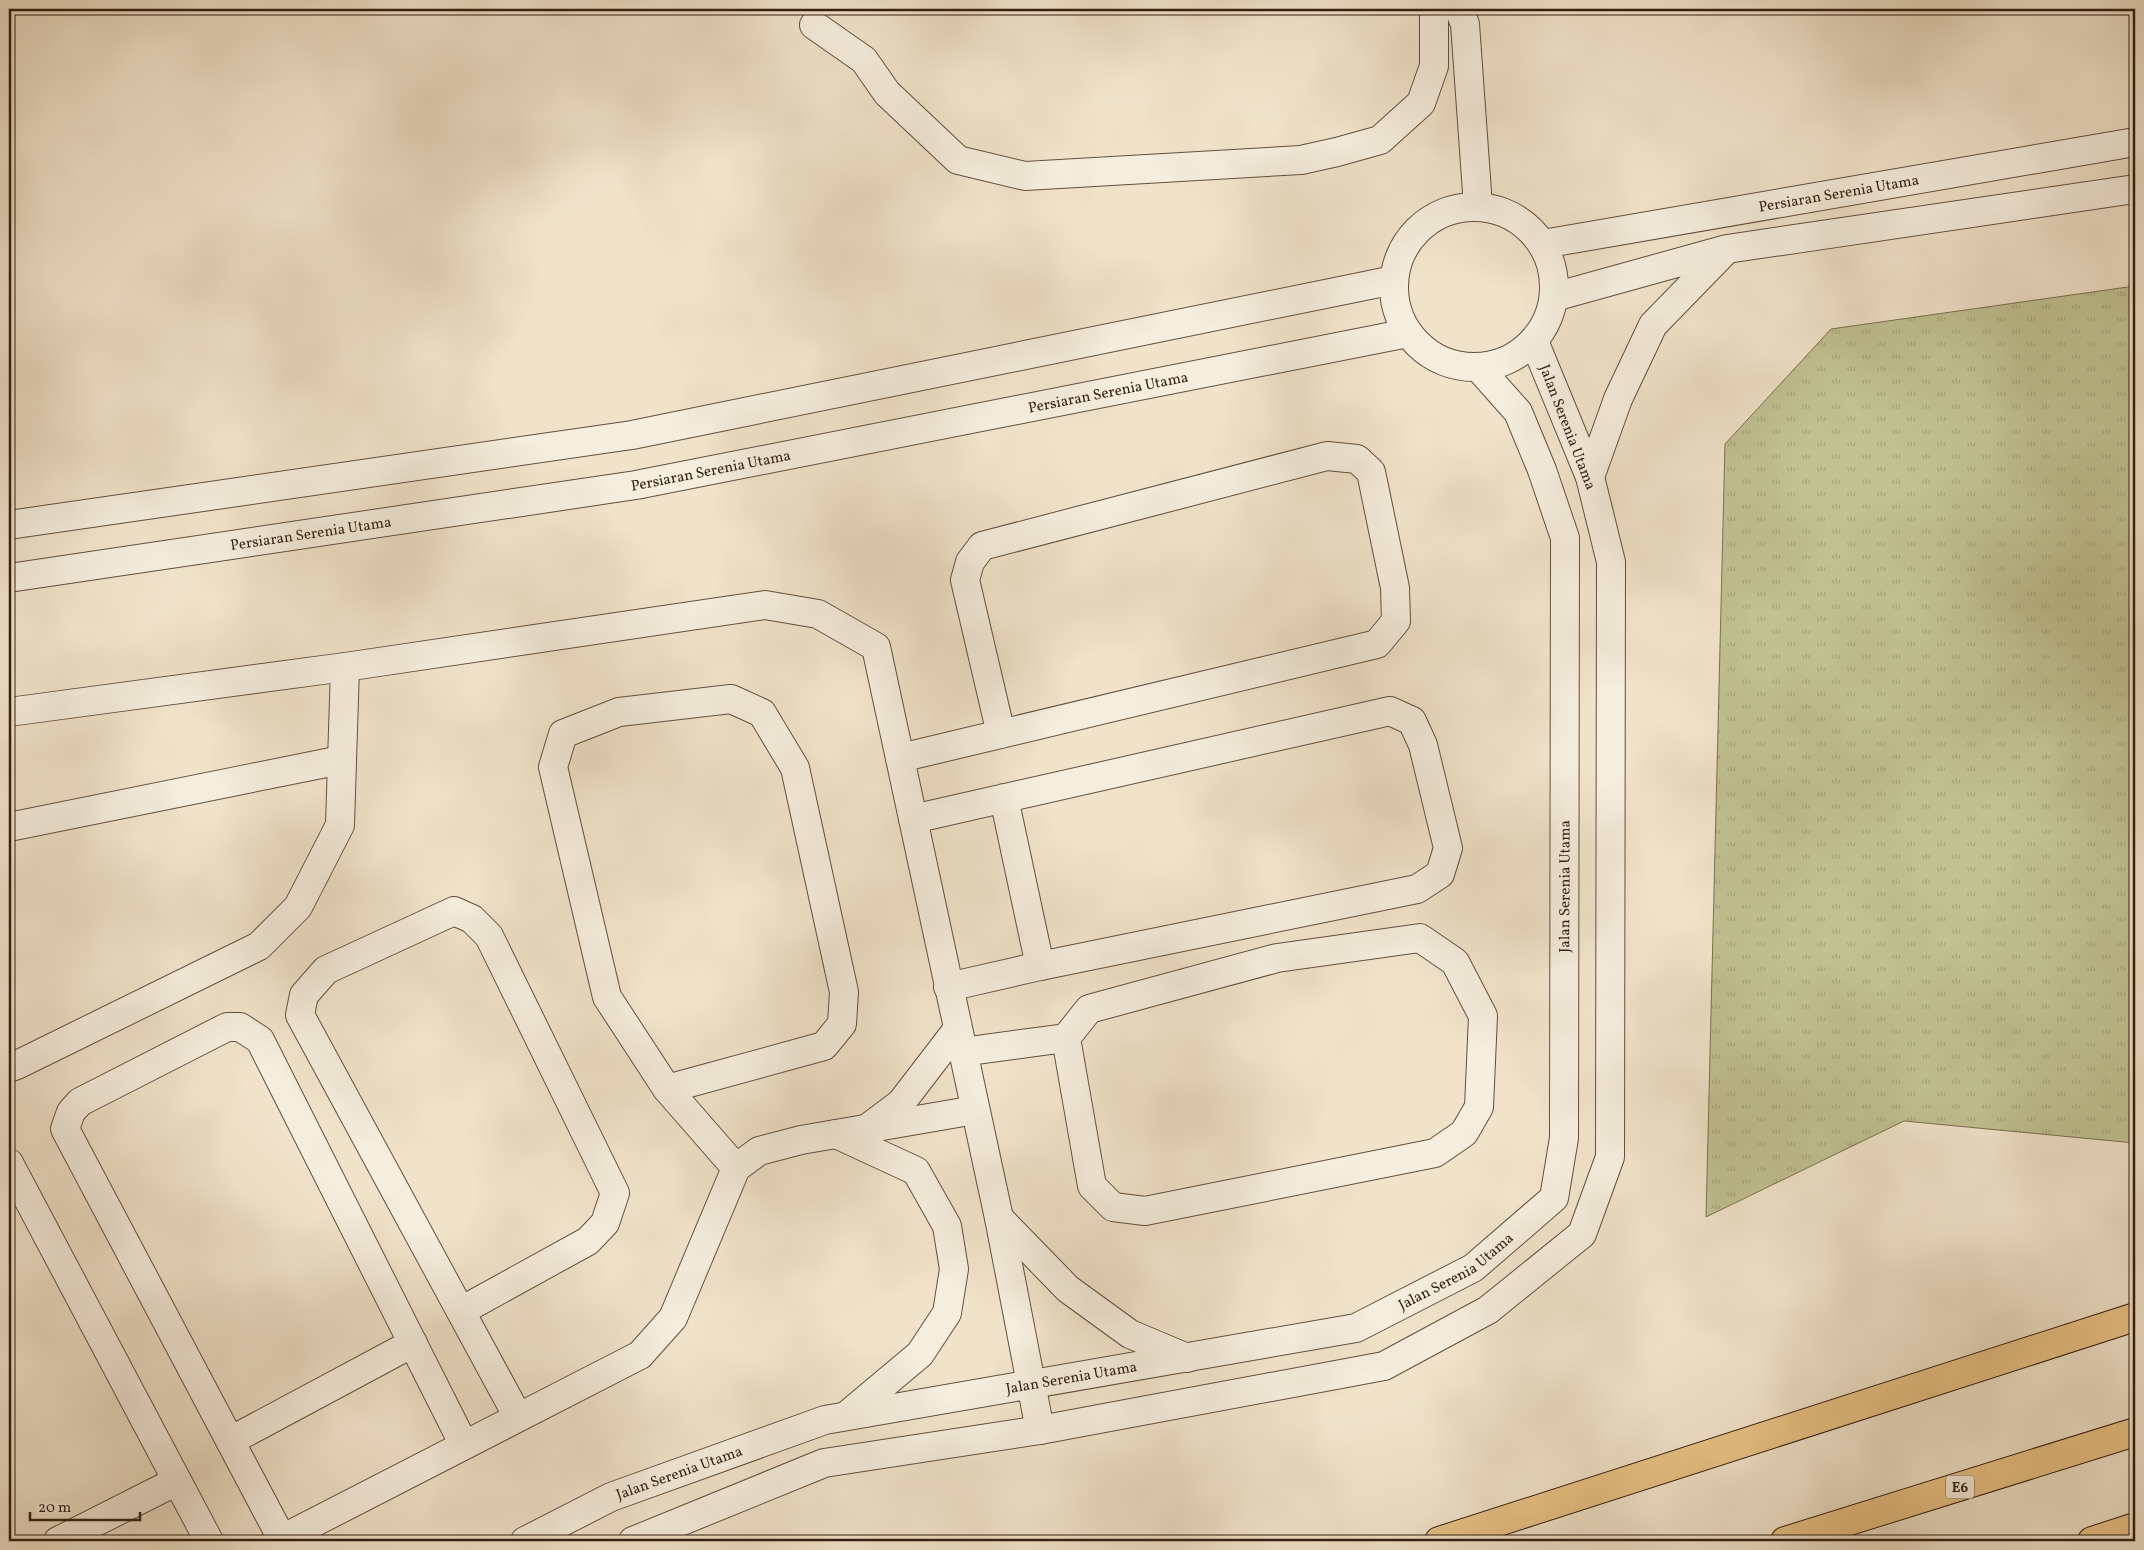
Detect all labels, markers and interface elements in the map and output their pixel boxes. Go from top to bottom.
street label: Persiaran Serenia Utama [1757,170,1921,219]
street label: Jalan Serenia Utama [1533,362,1600,493]
street label: Persiaran Serenia Utama [1027,368,1190,420]
street label: Persiaran Serenia Utama [630,446,793,498]
street label: Persiaran Serenia Utama [229,512,393,557]
street label: Jalan Serenia Utama [1555,820,1577,953]
street label: Jalan Serenia Utama [1395,1228,1519,1316]
street label: Jalan Serenia Utama [1004,1357,1139,1400]
street label: Jalan Serenia Utama [614,1442,746,1506]
road number: E6 [1946,1475,1974,1498]
scale bar [30,1490,140,1522]
text: 20 m [38,1498,71,1519]

